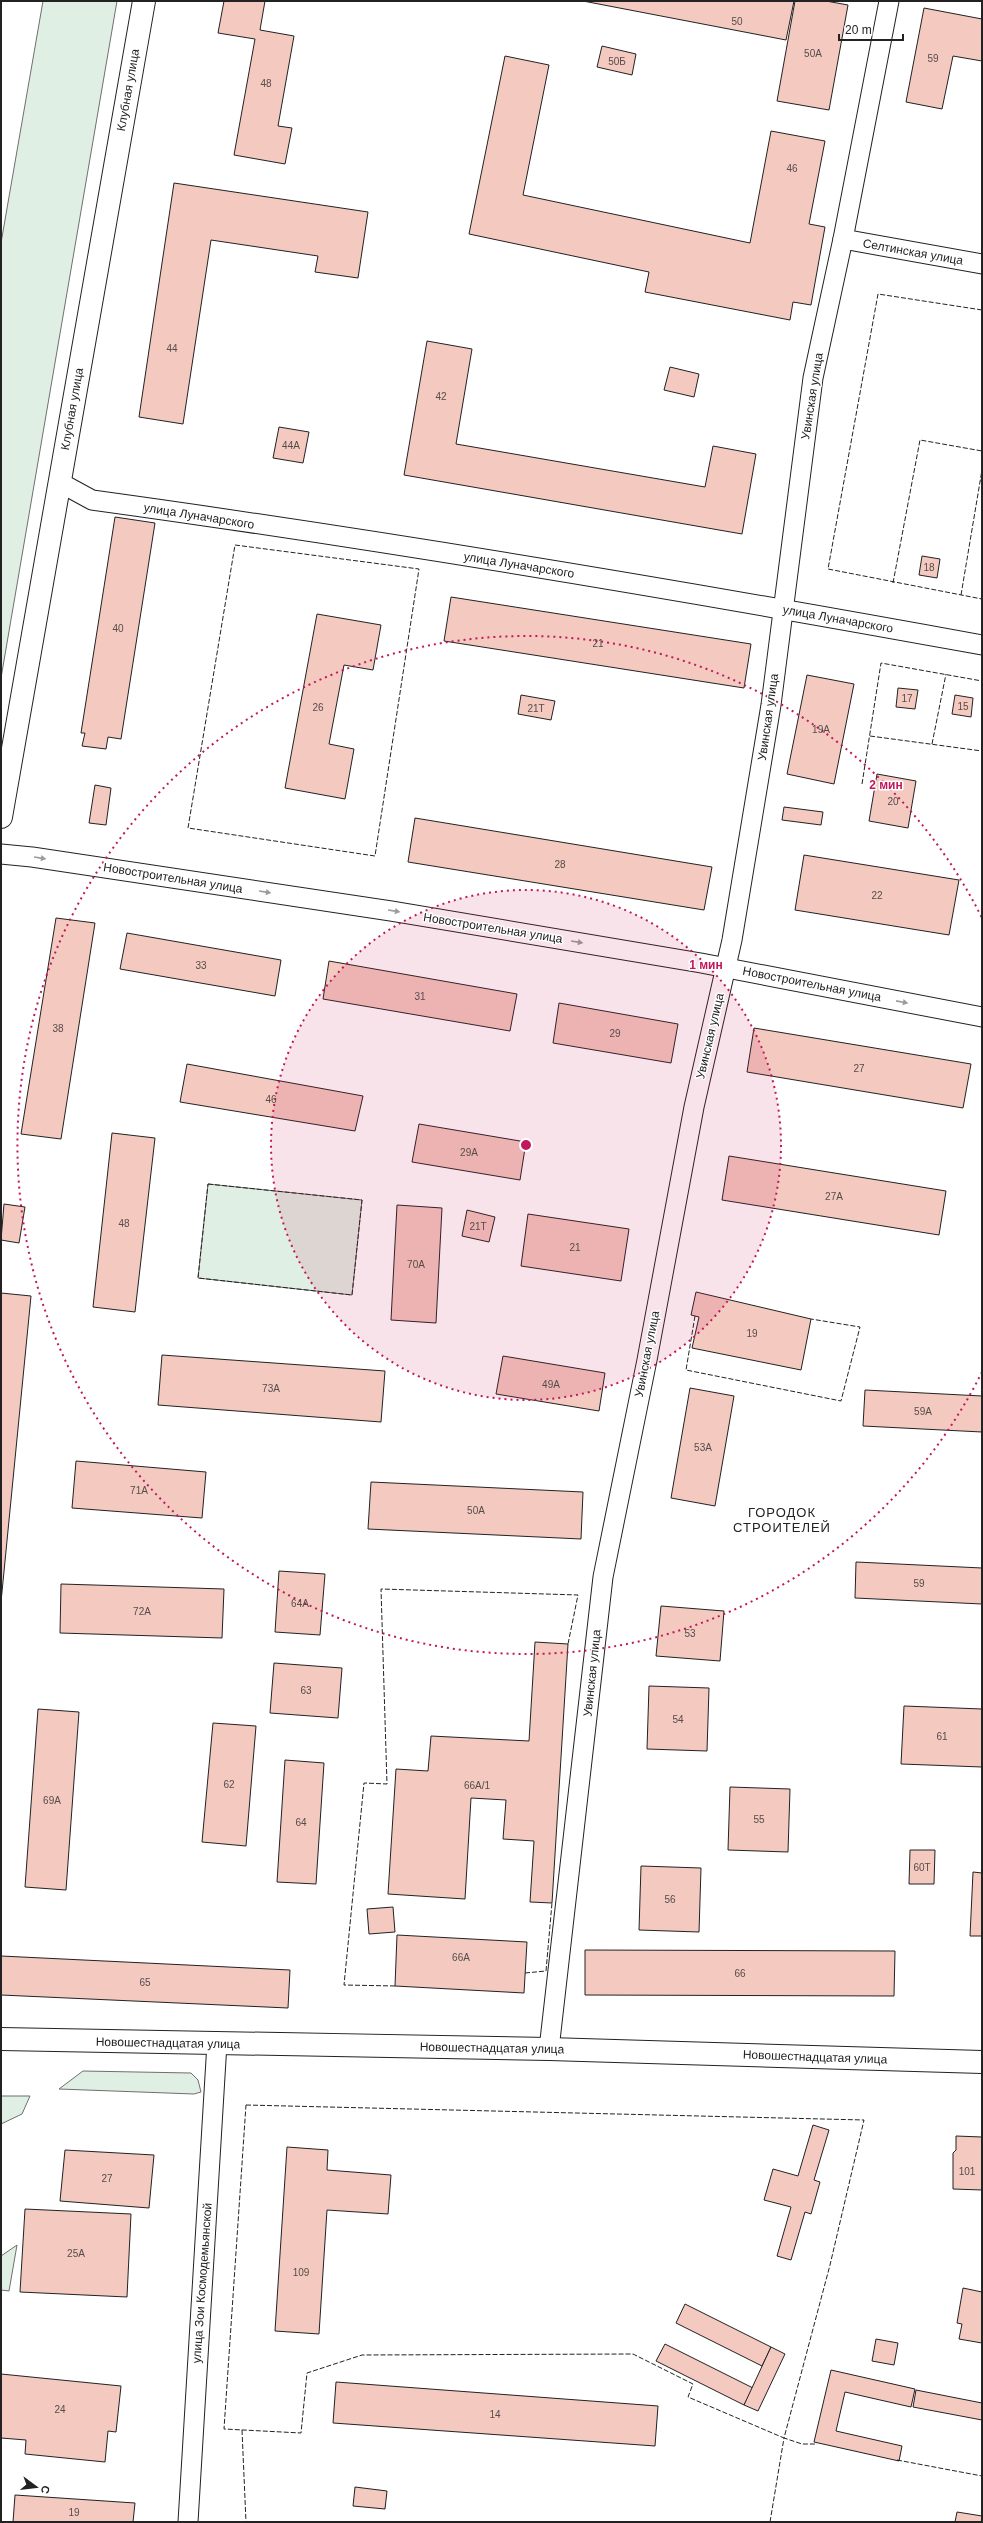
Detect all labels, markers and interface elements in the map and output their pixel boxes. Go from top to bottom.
house number: 50 [731,16,743,27]
scale bar [839,16,903,42]
text: 20 m [845,23,872,37]
street label: Клубная улица [114,48,142,132]
house number: 50А [804,48,822,59]
house number: 59 [927,53,939,64]
house number: 50Б [608,56,626,67]
house number: 48 [260,78,272,89]
house number: 46 [786,163,798,174]
street label: Селтинская улица [862,236,965,268]
house number: 44 [166,343,178,354]
street label: Увинская улица [798,351,826,440]
street label: Клубная улица [58,367,86,451]
house number: 42 [435,391,447,402]
house number: 44А [282,440,300,451]
street label: улица Луначарского [143,500,256,532]
street label: улица Луначарского [463,549,576,581]
house number: 18 [923,562,935,573]
street label: улица Луначарского [782,602,895,636]
house number: 40 [112,623,124,634]
house number: 21 [592,638,604,649]
street label: Увинская улица [755,672,781,761]
house number: 17 [901,693,913,704]
house number: 15 [957,701,969,712]
house number: 26 [312,702,324,713]
house number: 21Т [527,703,545,714]
house number: 19А [812,724,830,735]
text: 2 мин [869,778,903,792]
house number: 20 [887,796,899,807]
one-way arrow [34,855,46,861]
house number: 28 [554,859,566,870]
street label: Новостроительная улица [102,860,244,896]
one-way arrow [259,889,271,895]
house number: 22 [871,890,883,901]
one-way arrow [388,909,400,915]
street label: Новостроительная улица [422,910,564,946]
one-way arrow [571,939,583,945]
text: 1 мин [689,958,723,972]
house number: 33 [195,960,207,971]
street label: Новостроительная улица [742,964,883,1004]
house number: 31 [414,991,426,1002]
street label: Увинская улица [693,991,727,1080]
one-way arrow [896,999,908,1005]
house number: 38 [52,1023,64,1034]
house number: 29 [609,1028,621,1039]
house number: 27 [853,1063,865,1074]
house number: 46 [265,1094,277,1105]
centre of rings [519,1138,533,1152]
house number: 29А [460,1147,478,1158]
house number: 27А [825,1191,843,1202]
house number: 48 [118,1218,130,1229]
house number: 21Т [469,1221,487,1232]
house number: 21 [569,1242,581,1253]
house number: 70А [407,1259,425,1270]
street label: Увинская улица [632,1309,662,1398]
house number: 19 [746,1328,758,1339]
house number: 49А [542,1379,560,1390]
house number: 73А [262,1383,280,1394]
house number: 59А [914,1406,932,1417]
house number: 53А [694,1442,712,1453]
house number: 71А [130,1485,148,1496]
house number: 50А [467,1505,485,1516]
district label: ГОРОДОК СТРОИТЕЛЕЙ [733,1505,831,1535]
house number: 59 [913,1578,925,1589]
house number: 64А [291,1598,309,1609]
house number: 72А [133,1606,151,1617]
street label: Увинская улица [580,1628,604,1717]
house number: 53 [684,1628,696,1639]
house number: 63 [300,1685,312,1696]
house number: 54 [672,1714,684,1725]
house number: 61 [936,1731,948,1742]
house number: 62 [223,1779,235,1790]
house number: 66А/1 [464,1780,491,1791]
house number: 69А [43,1795,61,1806]
house number: 55 [753,1814,765,1825]
house number: 64 [295,1817,307,1828]
house number: 60Т [913,1862,931,1873]
house number: 56 [664,1894,676,1905]
house number: 66А [452,1952,470,1963]
house number: 66 [734,1968,746,1979]
house number: 65 [139,1977,151,1988]
street label: Новошестнадцатая улица [96,2035,241,2051]
street label: Новошестнадцатая улица [420,2040,565,2056]
street label: Новошестнадцатая улица [743,2047,888,2067]
house number: 101 [959,2166,976,2177]
house number: 27 [101,2173,113,2184]
street label: улица Зои Космодемьянской [189,2202,215,2364]
house number: 25А [67,2248,85,2259]
house number: 109 [293,2267,310,2278]
house number: 24 [54,2404,66,2415]
house number: 14 [489,2409,501,2420]
north arrow [16,2467,56,2507]
text: С [39,2484,52,2495]
house number: 19 [68,2507,80,2518]

